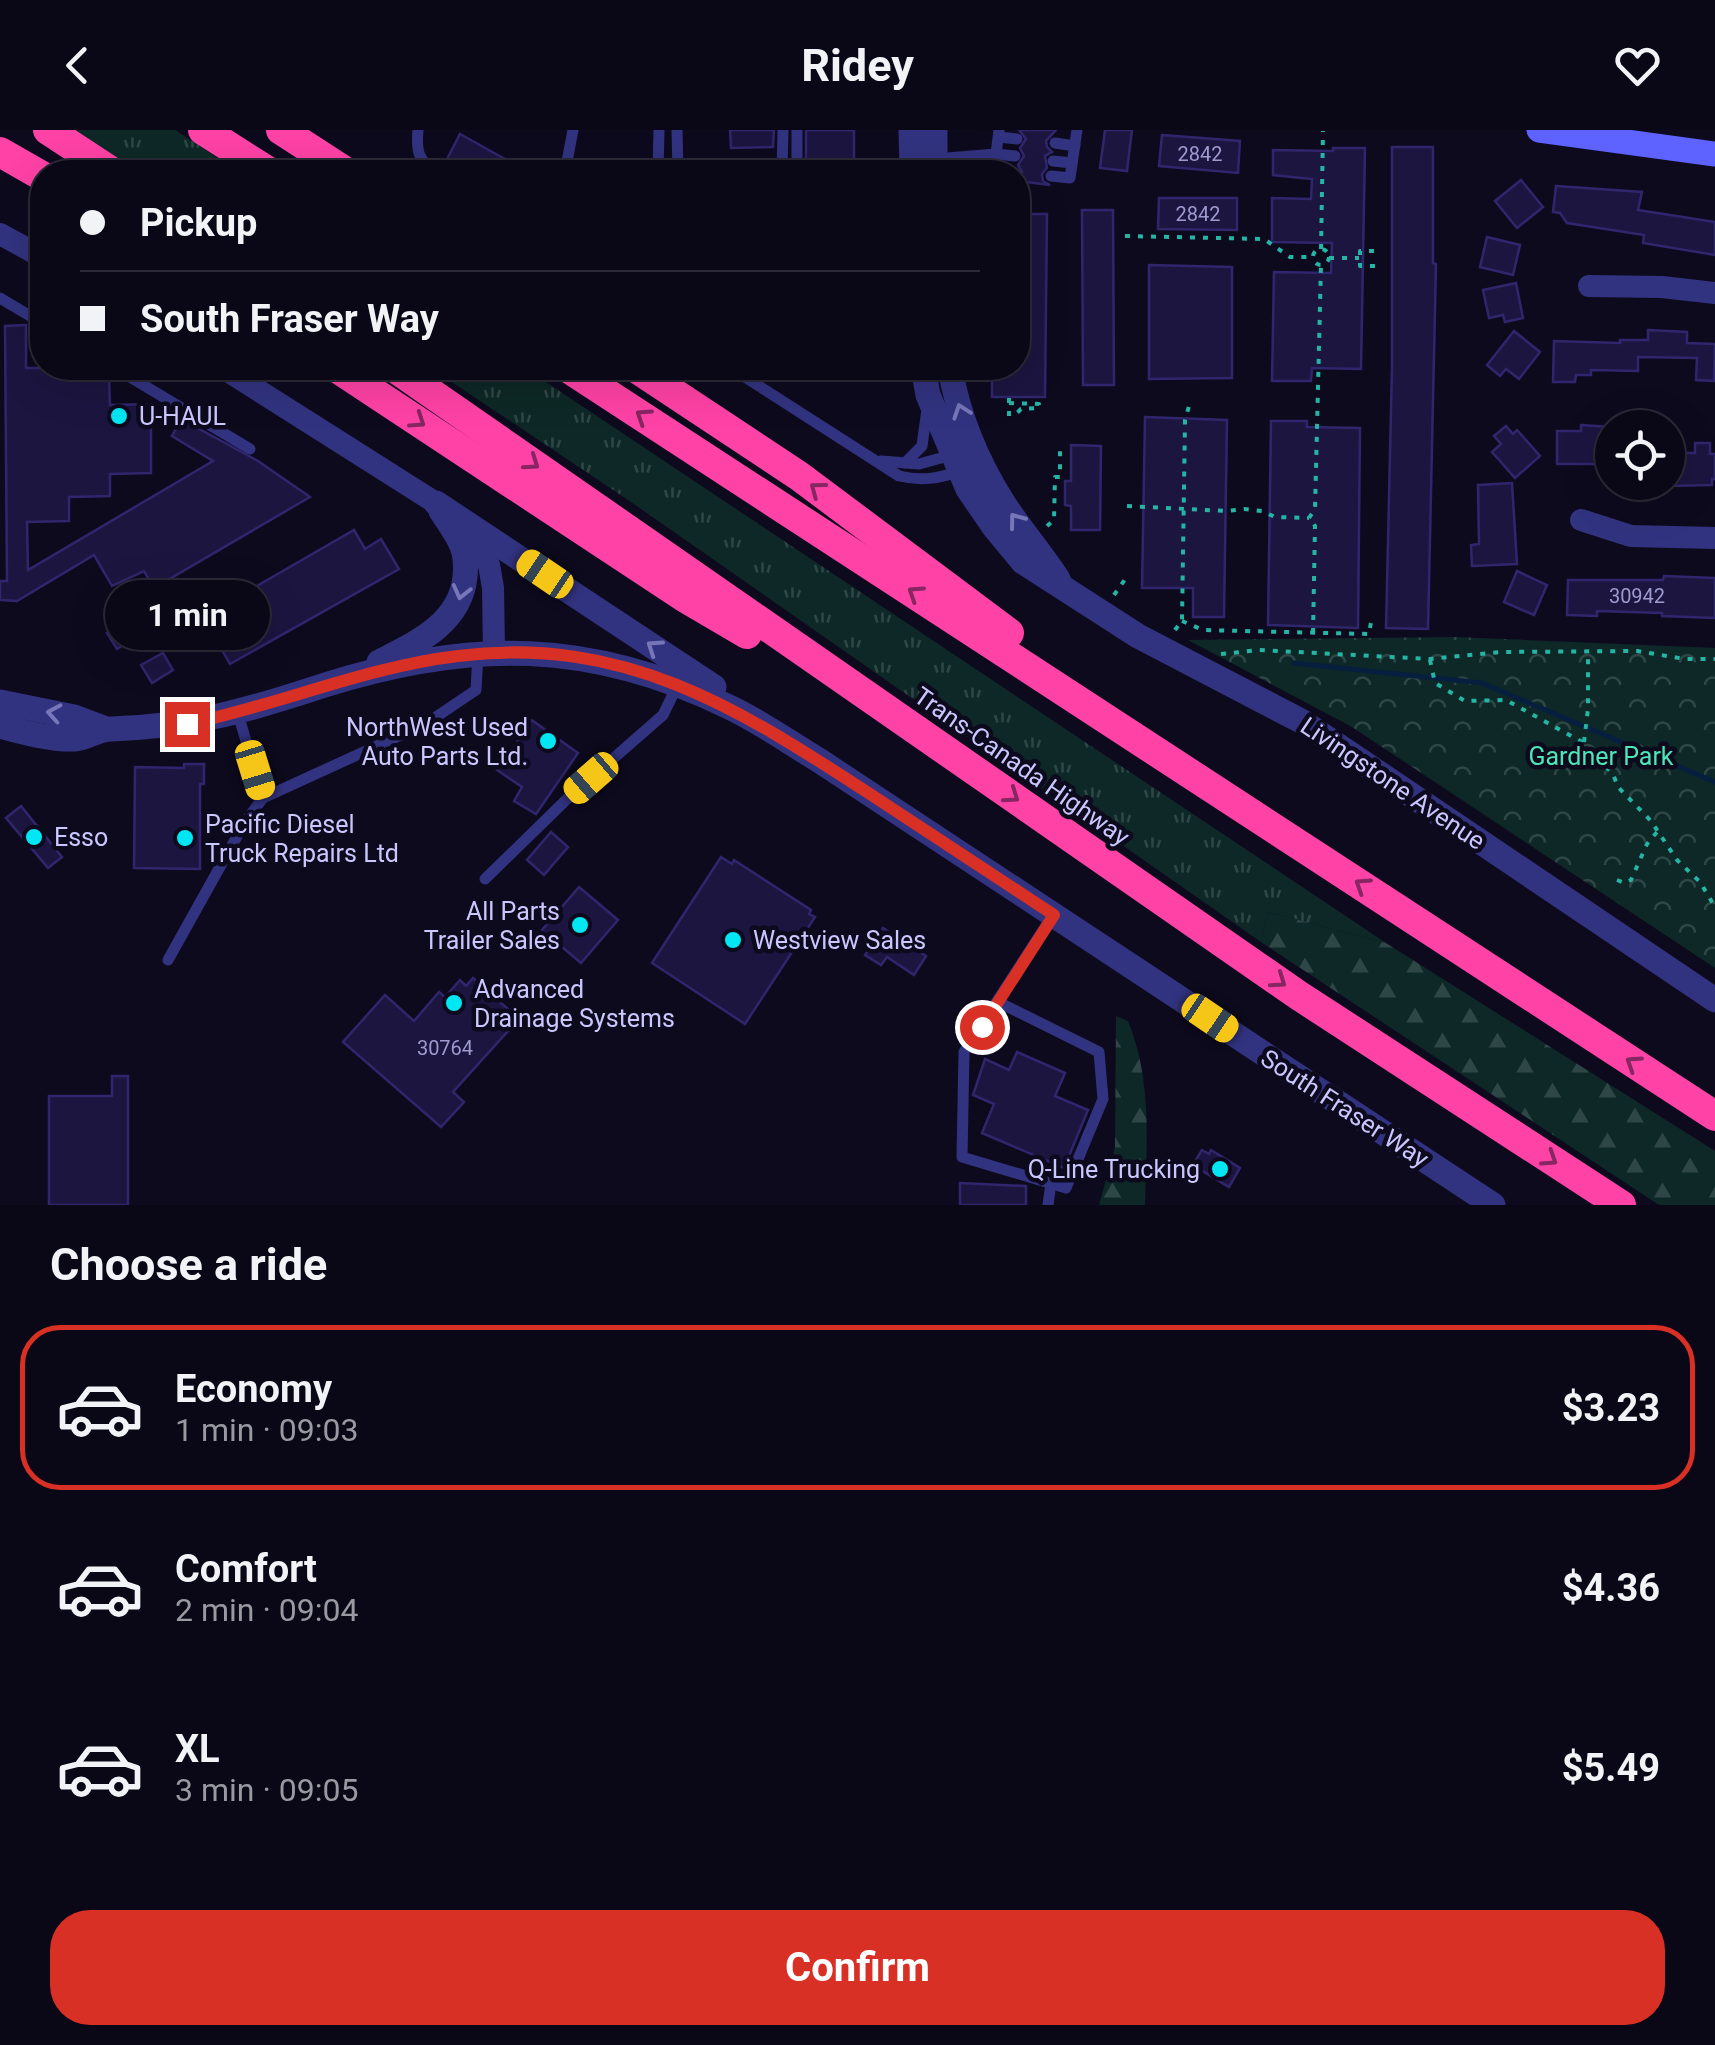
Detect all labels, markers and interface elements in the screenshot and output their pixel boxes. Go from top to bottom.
icon: back [50,38,105,93]
icon: heart [1610,38,1665,93]
text: Ridey [801,39,914,92]
house number: 2842 [1178,142,1222,166]
text: Pickup [140,201,257,245]
house number: 2842 [1176,202,1220,226]
text: South Fraser Way [140,297,439,341]
place label: U-HAUL [139,402,226,431]
one-way arrow [952,403,973,421]
marker: U-HAUL [108,405,130,427]
one-way arrow [408,409,426,428]
one-way arrow [635,410,653,429]
map controls [1595,410,1685,500]
button: locate [1595,410,1685,500]
one-way arrow [521,451,540,469]
one-way arrow [810,484,828,501]
one-way arrow [1011,513,1028,531]
car [512,545,578,603]
callout: 1 min [104,579,270,649]
one-way arrow [451,583,472,600]
house number: 30942 [1609,584,1665,608]
one-way arrow [908,587,926,606]
text: 1 min [147,596,228,634]
one-way arrow [646,640,664,659]
street label: Trans-Canada Highway [908,681,1135,852]
route end [165,702,210,747]
one-way arrow [46,703,62,724]
street label: Livingstone Avenue [1295,711,1490,856]
place label: NorthWest Used Auto Parts Ltd. [346,713,528,771]
marker: NorthWest Used Auto Parts Ltd. [537,730,559,752]
car [232,737,278,803]
park label: Gardner Park [1528,742,1674,771]
car [559,747,623,809]
one-way arrow [1000,784,1019,802]
place label: Pacific Diesel Truck Repairs Ltd [205,810,399,868]
place label: Esso [54,823,108,852]
marker: Esso [23,826,45,848]
marker: Pacific Diesel Truck Repairs Ltd [174,827,196,849]
one-way arrow [1354,878,1372,897]
place label: All Parts Trailer Sales [424,897,560,955]
marker: All Parts Trailer Sales [569,914,591,936]
place label: Westview Sales [753,926,926,955]
marker: Westview Sales [722,929,744,951]
one-way arrow [1267,969,1286,987]
place label: Advanced Drainage Systems [474,975,675,1033]
car [1177,989,1243,1047]
marker: Advanced Drainage Systems [443,992,465,1014]
route start [960,1005,1005,1050]
house number: 30764 [417,1036,473,1060]
street label: South Fraser Way [1255,1043,1434,1173]
one-way arrow [1626,1056,1644,1075]
one-way arrow [1539,1147,1558,1165]
place label: Q-Line Trucking [1028,1155,1200,1184]
marker: Q-Line Trucking [1209,1158,1231,1180]
text: Choose a ride [50,1238,327,1291]
icon: car [55,1363,145,1453]
text: Economy [175,1367,332,1411]
text: $3.23 [1562,1386,1660,1430]
text: 1 min · 09:03 [175,1411,358,1449]
icon: car [55,1543,145,1633]
text: Comfort [175,1547,317,1591]
text: $4.36 [1562,1566,1660,1610]
text: 2 min · 09:04 [175,1591,358,1629]
icon: car [55,1723,145,1813]
text: XL [175,1727,220,1771]
text: $5.49 [1562,1746,1660,1790]
text: 3 min · 09:05 [175,1771,358,1809]
button: Confirm [50,1910,1665,2025]

